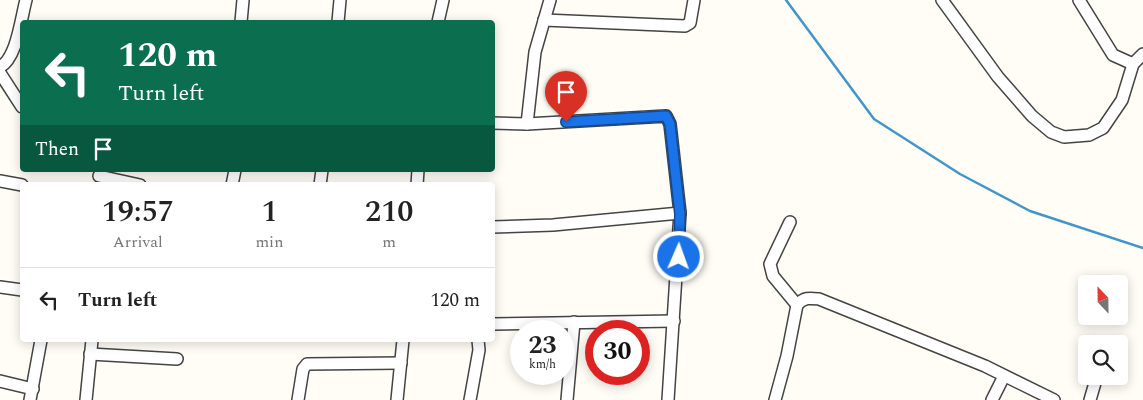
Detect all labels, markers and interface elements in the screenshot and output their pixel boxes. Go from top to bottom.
text: 120 m [118,29,217,82]
icon: left [35,40,100,105]
pin [545,71,587,122]
text: Turn left [118,77,204,110]
icon: arrive [552,78,580,106]
text: Then [35,135,79,164]
icon: arrive [89,135,117,163]
text: 19:57 [102,189,174,235]
text: 1 [261,189,277,235]
text: 210 [365,189,413,235]
text: Arrival [113,230,163,254]
text: min [255,230,283,254]
text: m [382,230,396,254]
position arrow [652,230,704,282]
north arrow [1078,275,1128,325]
map controls [1078,275,1128,385]
icon: left [35,286,63,314]
text: Turn left [78,286,157,315]
text: 120 m [430,286,480,315]
speed limit sign: 30 [585,320,650,385]
text: 23 [528,327,557,365]
button: search [1078,335,1128,385]
text: km/h [529,355,556,374]

